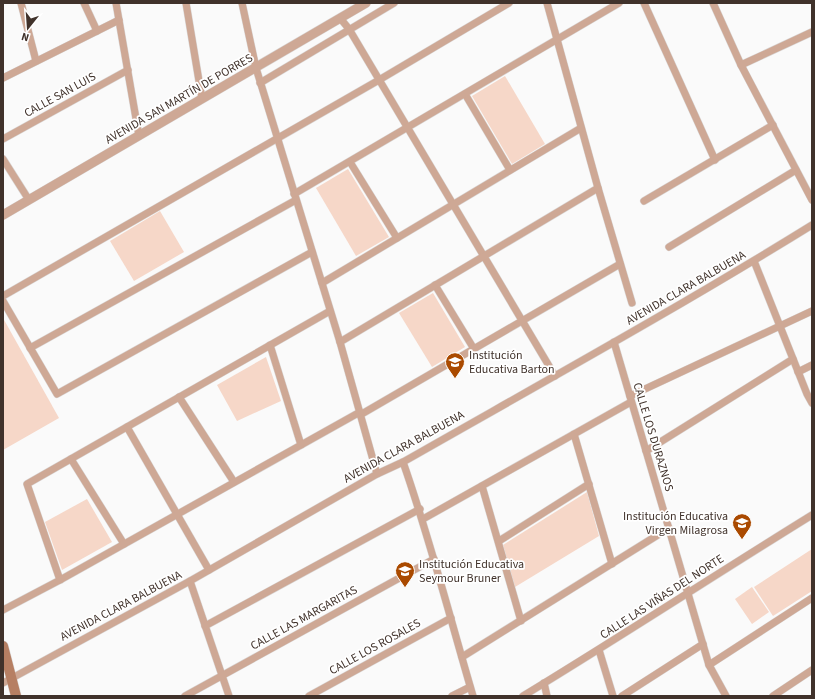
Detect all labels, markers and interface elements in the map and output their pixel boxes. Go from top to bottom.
north arrow [8,8,48,48]
text: N [20,29,31,45]
street label: AVENIDA SAN MARTÍN DE PORRES [102,50,256,148]
street label: CALLE SAN LUIS [21,68,99,122]
street label: AVENIDA CLARA BALBUENA [623,246,749,329]
place label: Institución Educativa Barton [469,347,555,378]
school or university icon: Institución Educativa Barton [444,351,466,379]
street label: CALLE LOS DURAZNOS [628,380,678,494]
street label: AVENIDA CLARA BALBUENA [341,406,468,487]
place label: Institución Educativa Virgen Milagrosa [623,508,728,539]
school or university icon: Institución Educativa Virgen Milagrosa [731,512,753,540]
street label: CALLE LAS VIÑAS DEL NORTE [597,551,727,643]
place label: Institución Educativa Seymour Bruner [419,556,524,587]
school or university icon: Institución Educativa Seymour Bruner [394,560,416,588]
street label: AVENIDA CLARA BALBUENA [57,566,185,645]
street label: CALLE LAS MARGARITAS [248,582,360,654]
street label: CALLE LOS ROSALES [326,615,424,679]

